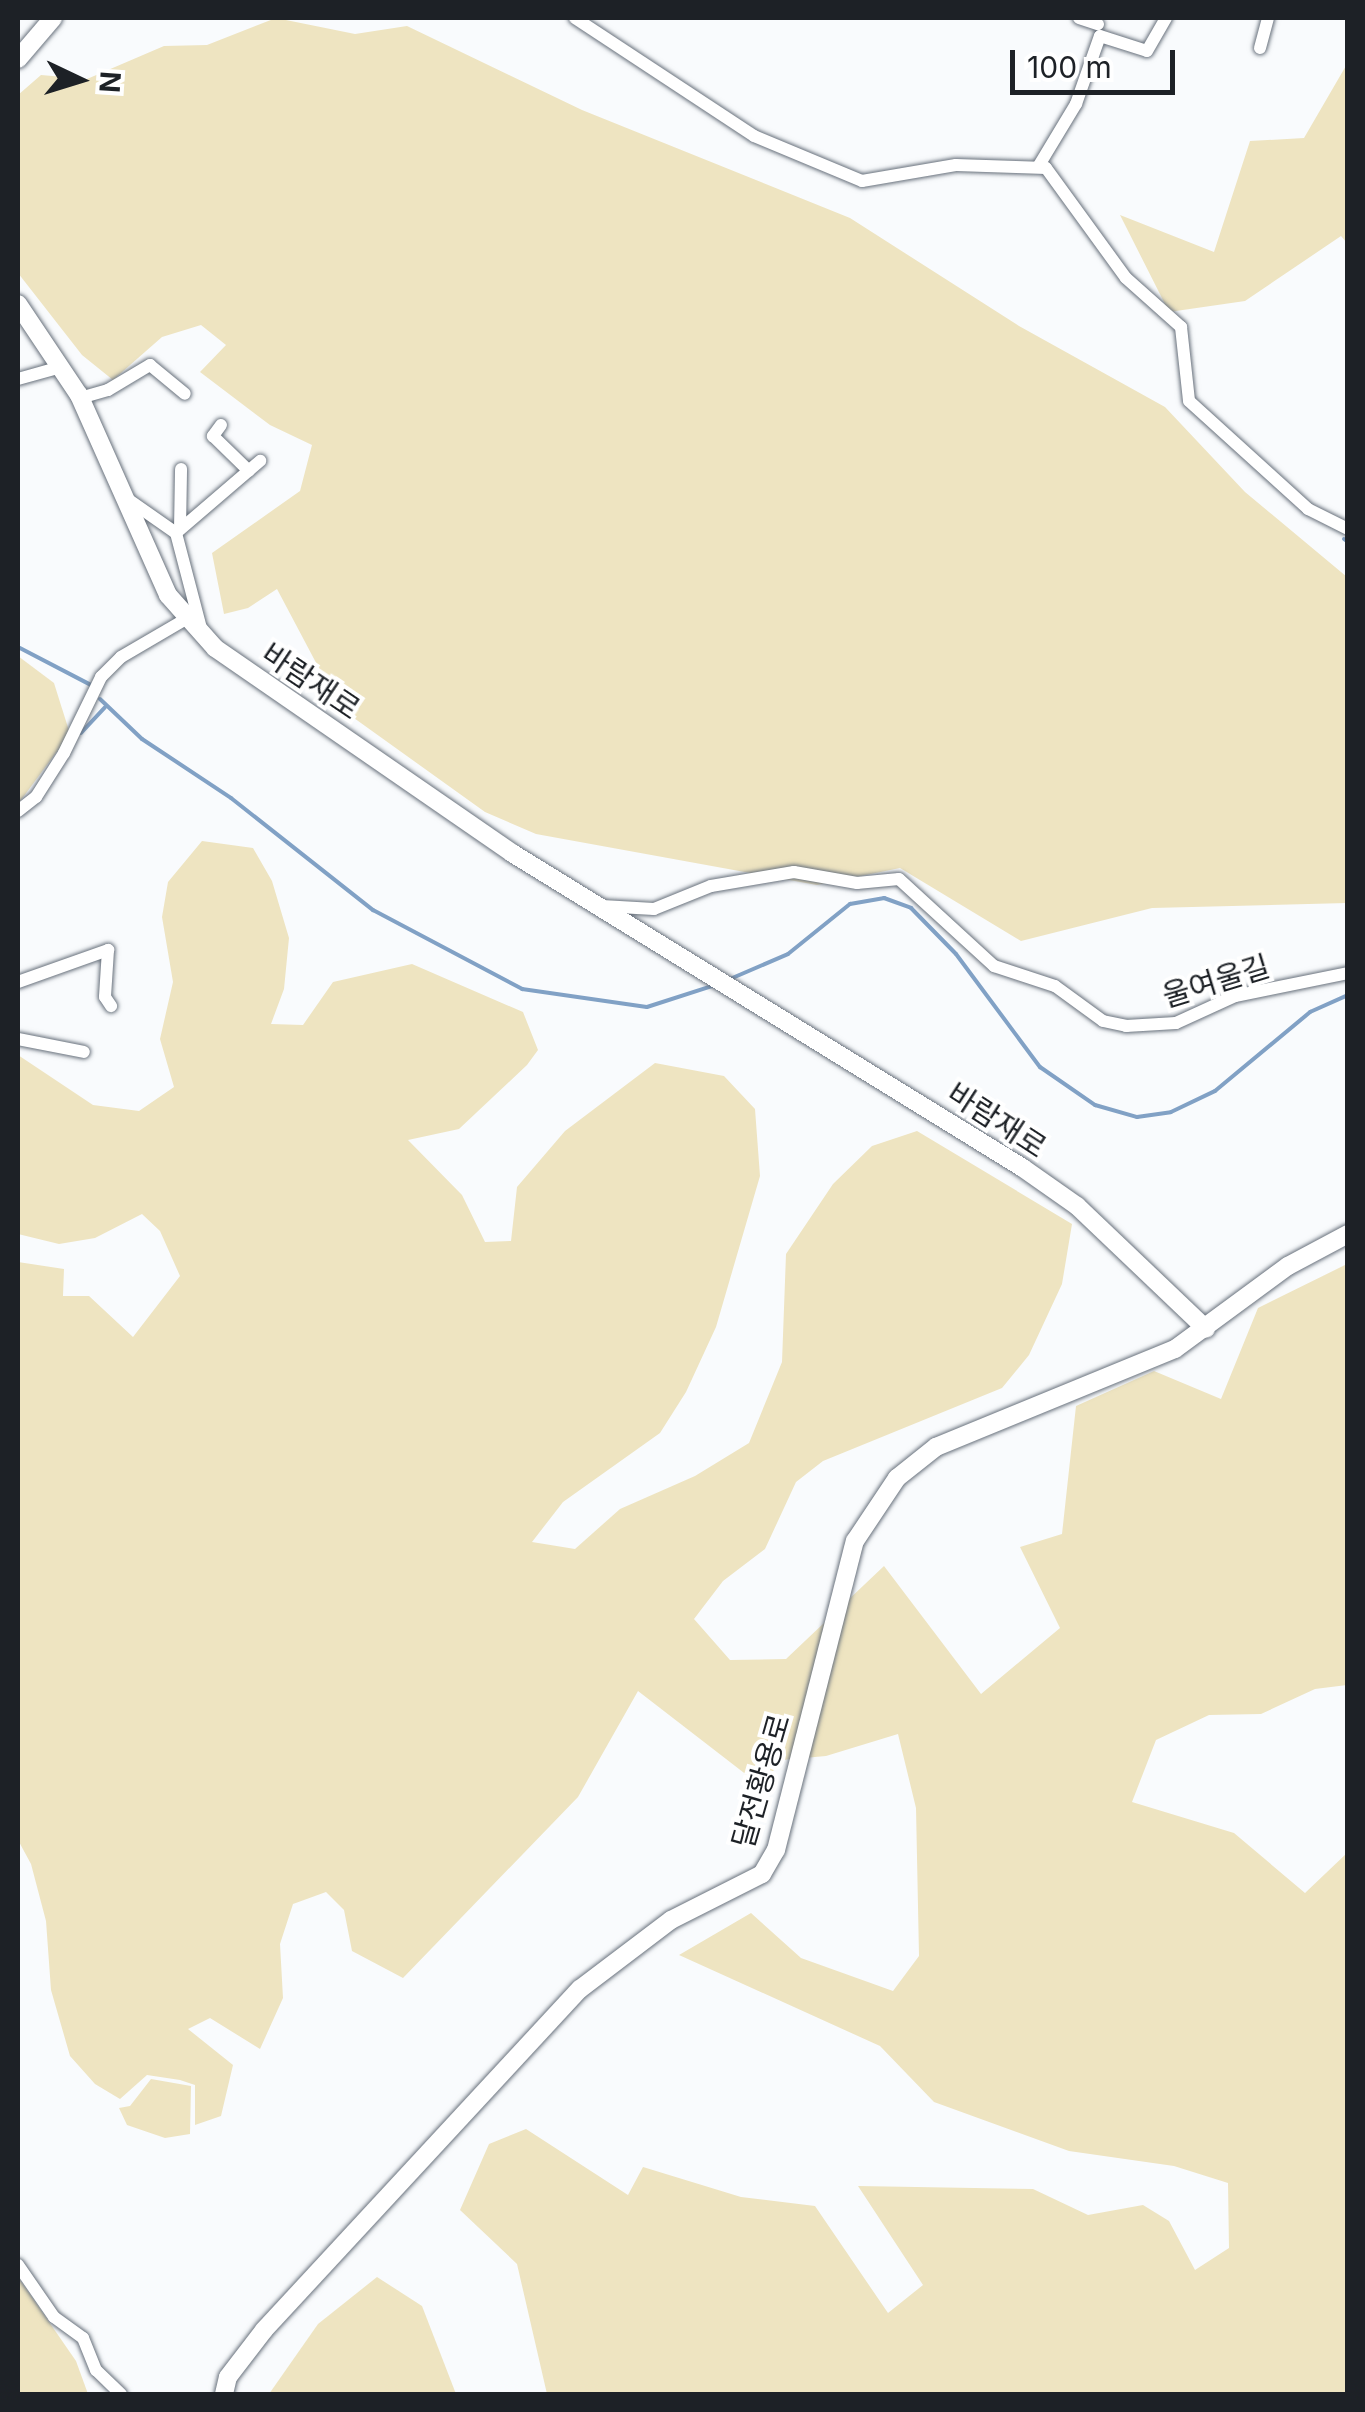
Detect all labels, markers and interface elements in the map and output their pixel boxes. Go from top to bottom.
north arrow [30,30,130,130]
scale bar [1015,30,1180,92]
text: 100 m [1027,49,1112,85]
text: N [92,70,128,94]
street label: 바람재로 [255,635,367,727]
street label: 울여울길 [1158,948,1274,1014]
street label: 바람재로 [941,1075,1053,1165]
street label: 달전황용로 [725,1710,797,1852]

